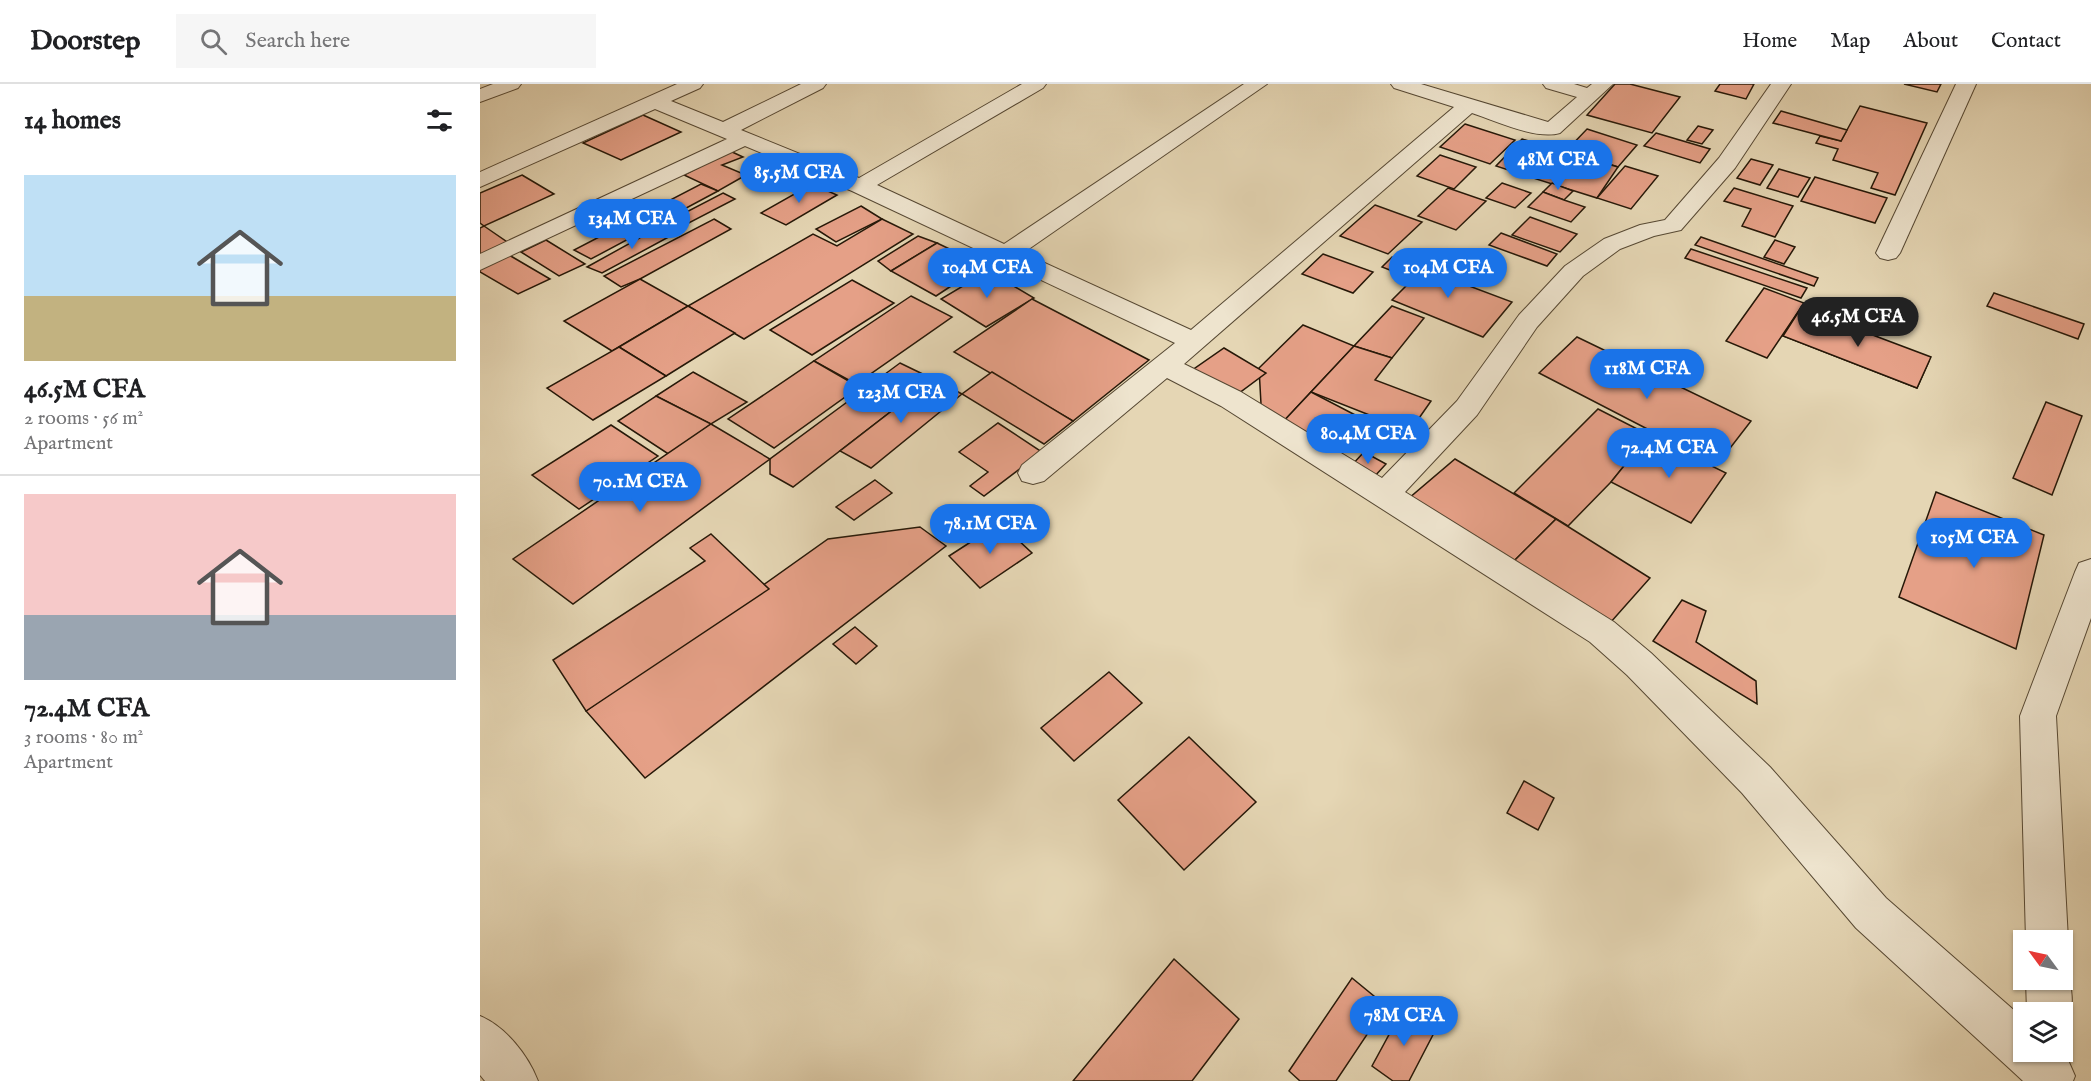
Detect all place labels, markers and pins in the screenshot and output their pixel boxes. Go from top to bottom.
pin: 48M CFA [1503,140,1613,191]
pin: 85.5M CFA [730,153,868,204]
pin: 134M CFA [570,199,694,250]
pin: 104M CFA [925,248,1049,299]
pin: 104M CFA [1386,248,1510,299]
pin: 46.5M CFA [1789,297,1927,348]
pin: 118M CFA [1585,349,1709,400]
pin: 123M CFA [839,373,963,424]
pin: 80.4M CFA [1299,414,1437,465]
pin: 72.4M CFA [1600,428,1738,479]
pin: 70.1M CFA [571,462,709,513]
pin: 78.1M CFA [921,504,1059,555]
pin: 105M CFA [1912,518,2036,569]
pin: 78M CFA [1349,996,1459,1047]

